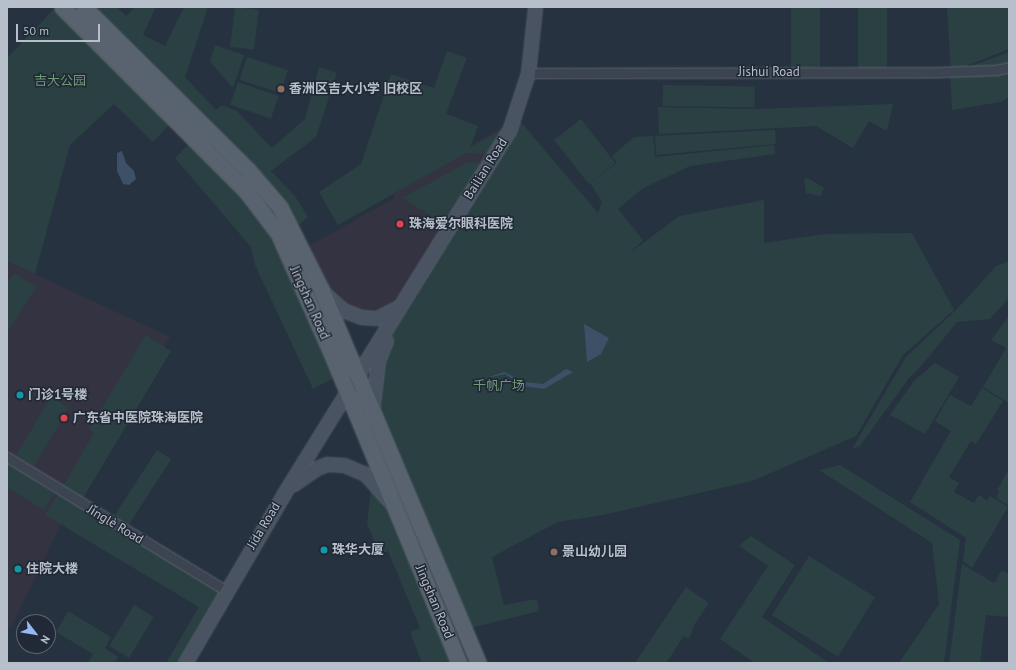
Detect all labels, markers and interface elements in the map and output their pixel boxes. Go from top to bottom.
scale bar [18,16,102,42]
text: 50 m [23,23,49,38]
street label: Jishui Road [738,64,800,80]
park label: 吉大公园 [34,73,86,89]
place label: 香洲区吉大小学 旧校区 [289,81,422,97]
marker: 香洲区吉大小学 旧校区 [276,84,286,94]
street label: Bailian Road [461,135,511,203]
place label: 珠海爱尔眼科医院 [409,216,513,232]
marker: 珠海爱尔眼科医院 [394,218,406,230]
street label: Jingshan Road [286,264,332,342]
park label: 千帆广场 [473,378,525,394]
place label: 门诊1号楼 [28,387,87,403]
marker: 门诊1号楼 [15,390,25,400]
place label: 广东省中医院珠海医院 [73,410,203,426]
marker: 广东省中医院珠海医院 [58,412,70,424]
street label: Jida Road [244,500,284,552]
street label: Jǐnglè Road [84,502,146,548]
place label: 珠华大厦 [332,542,384,558]
place label: 景山幼儿园 [562,544,627,560]
marker: 珠华大厦 [319,545,329,555]
marker: 景山幼儿园 [549,547,559,557]
place label: 住院大楼 [26,561,78,577]
street label: Jingshan Road [411,563,457,641]
marker: 住院大楼 [13,564,23,574]
north arrow [16,614,56,654]
text: N [38,633,53,646]

